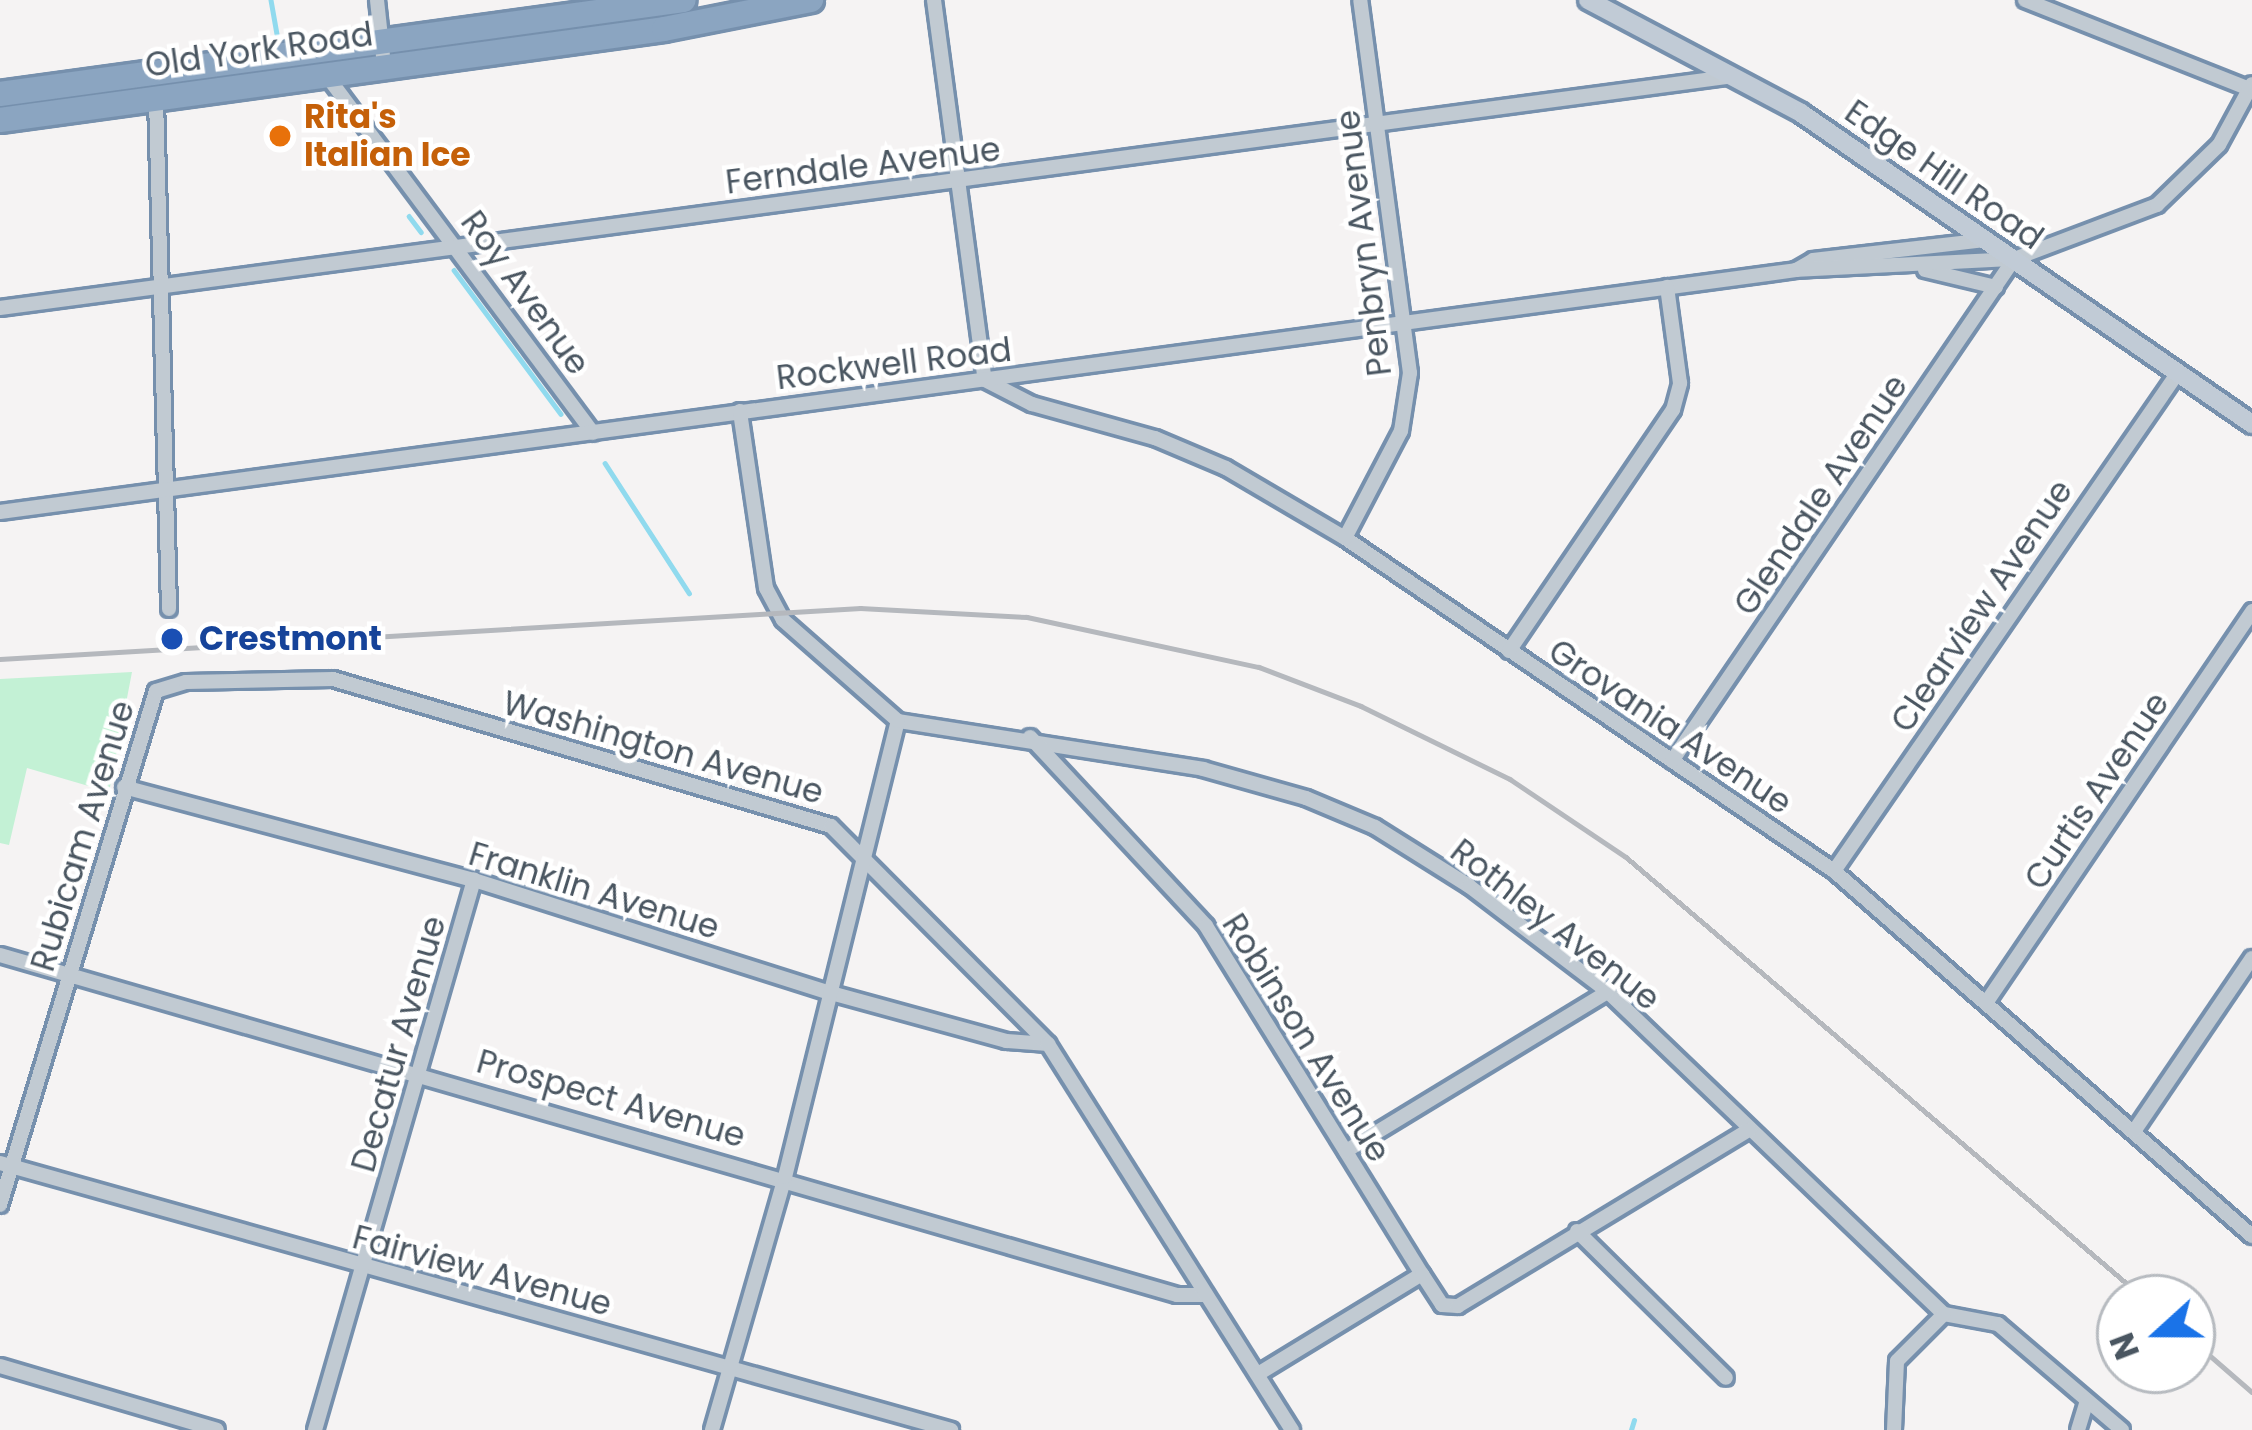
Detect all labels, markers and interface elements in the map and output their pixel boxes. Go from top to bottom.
street label: Old York Road [143,14,375,86]
street label: Edge Hill Road [1837,92,2051,258]
place label: Rita's Italian Ice [304,97,471,175]
street label: Penbryn Avenue [1328,108,1400,378]
marker: Rita's Italian Ice [267,123,293,149]
street label: Ferndale Avenue [723,130,1003,202]
street label: Roy Avenue [452,203,598,383]
street label: Rockwell Road [774,330,1014,398]
street label: Glendale Avenue [1726,367,1916,623]
street label: Clearview Avenue [1883,472,2081,740]
place label: Crestmont [199,619,382,659]
marker: Crestmont [156,623,188,655]
street label: Grovania Avenue [1541,631,1799,823]
street label: Washington Avenue [498,683,828,813]
street label: Curtis Avenue [2017,685,2177,897]
street label: Rubicam Avenue [23,696,143,976]
street label: Rothley Avenue [1443,831,1667,1019]
street label: Franklin Avenue [464,834,724,948]
street label: Robinson Avenue [1214,907,1398,1169]
street label: Decatur Avenue [344,912,454,1176]
street label: Prospect Avenue [472,1042,750,1156]
street label: Fairview Avenue [348,1217,616,1325]
north arrow [2096,1274,2216,1394]
text: N [2098,1326,2151,1366]

